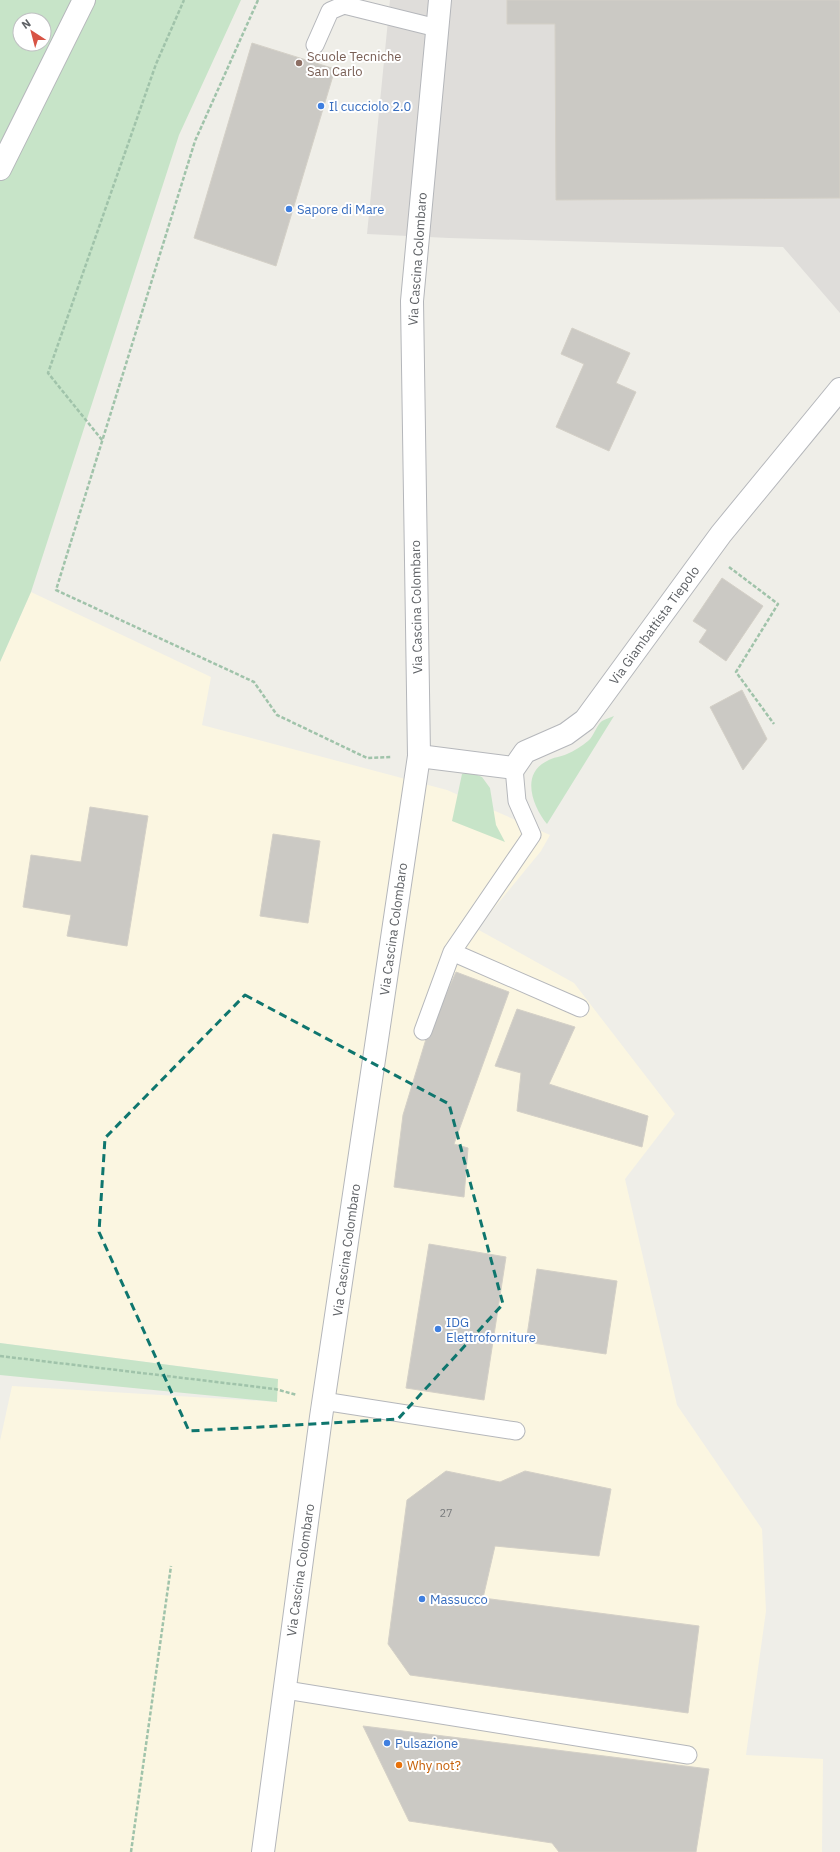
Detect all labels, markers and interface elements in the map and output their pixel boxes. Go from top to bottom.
north arrow [12,12,52,52]
text: N [19,16,33,32]
place label: Scuole Tecniche San Carlo [307,48,401,80]
marker: Scuole Tecniche San Carlo [294,58,304,68]
place label: Il cucciolo 2.0 [329,98,411,115]
marker: Il cucciolo 2.0 [316,101,326,111]
street label: Via Cascina Colombaro [404,192,431,326]
place label: Sapore di Mare [297,201,384,218]
marker: Sapore di Mare [284,204,294,214]
street label: Via Cascina Colombaro [407,540,426,674]
street label: Via Giambattista Tiepolo [606,563,703,688]
street label: Via Cascina Colombaro [376,862,411,996]
street label: Via Cascina Colombaro [329,1183,364,1317]
place label: IDG Elettroforniture [446,1314,536,1346]
marker: IDG Elettroforniture [433,1324,443,1334]
street label: Via Cascina Colombaro [283,1503,318,1637]
house number: 27 [439,1506,453,1520]
place label: Massucco [430,1591,488,1608]
marker: Massucco [417,1594,427,1604]
place label: Pulsazione [395,1735,458,1752]
marker: Pulsazione [382,1738,392,1748]
place label: Why not? [407,1757,461,1774]
marker: Why not? [394,1760,404,1770]

